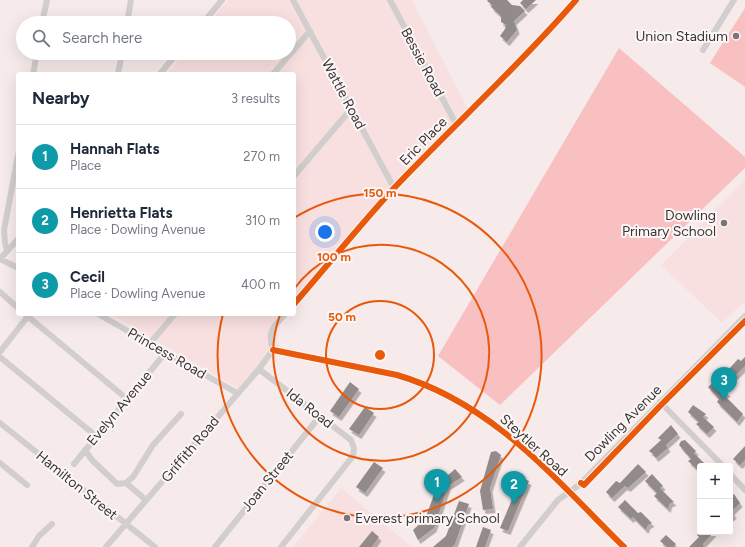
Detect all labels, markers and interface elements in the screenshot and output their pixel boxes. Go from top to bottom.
search box [16,16,296,60]
street label: Bessie Road [397,25,448,100]
icon: search [30,27,52,49]
place label: Union Stadium [635,28,728,45]
text: Search here [62,29,142,47]
marker: Union Stadium [731,31,741,41]
street label: Wattle Road [318,56,369,132]
text: Nearby [32,88,90,108]
text: 3 results [231,91,280,106]
street label: Eric Place [396,113,451,169]
text: Hannah Flats [70,140,159,158]
text: 1 [42,149,48,164]
text: 270 m [243,149,280,164]
text: Place [70,158,101,173]
text: 150 m [363,186,397,200]
text: Henrietta Flats [70,204,173,222]
place label: Dowling Primary School [622,207,716,240]
text: 2 [41,213,49,228]
text: 310 m [245,213,280,228]
marker: Dowling Primary School [719,218,729,228]
text: Place · Dowling Avenue [70,222,205,237]
your location [315,222,335,242]
text: 100 m [317,250,351,264]
text: Cecil [70,268,105,286]
text: 3 [41,277,49,292]
text: 400 m [241,277,280,292]
text: Place · Dowling Avenue [70,286,205,301]
text: 50 m [328,310,356,324]
street label: Princess Road [124,324,209,383]
centre of rings [373,348,387,362]
street label: Evelyn Avenue [83,367,156,449]
pin: 3 [711,367,737,400]
street label: Dowling Avenue [581,381,666,465]
street label: Ida Road [283,385,337,432]
street label: Steytler Road [496,411,571,480]
street label: Griffith Road [158,413,223,486]
street label: Hamilton Street [33,447,121,523]
street label: Joan Street [238,448,297,515]
map controls [697,463,733,535]
button: + [697,463,733,499]
pin: 1 [424,469,450,502]
pin: 2 [501,471,527,504]
button: − [697,499,733,535]
place label: Everest primary School [355,510,500,527]
marker: Everest primary School [342,513,352,523]

